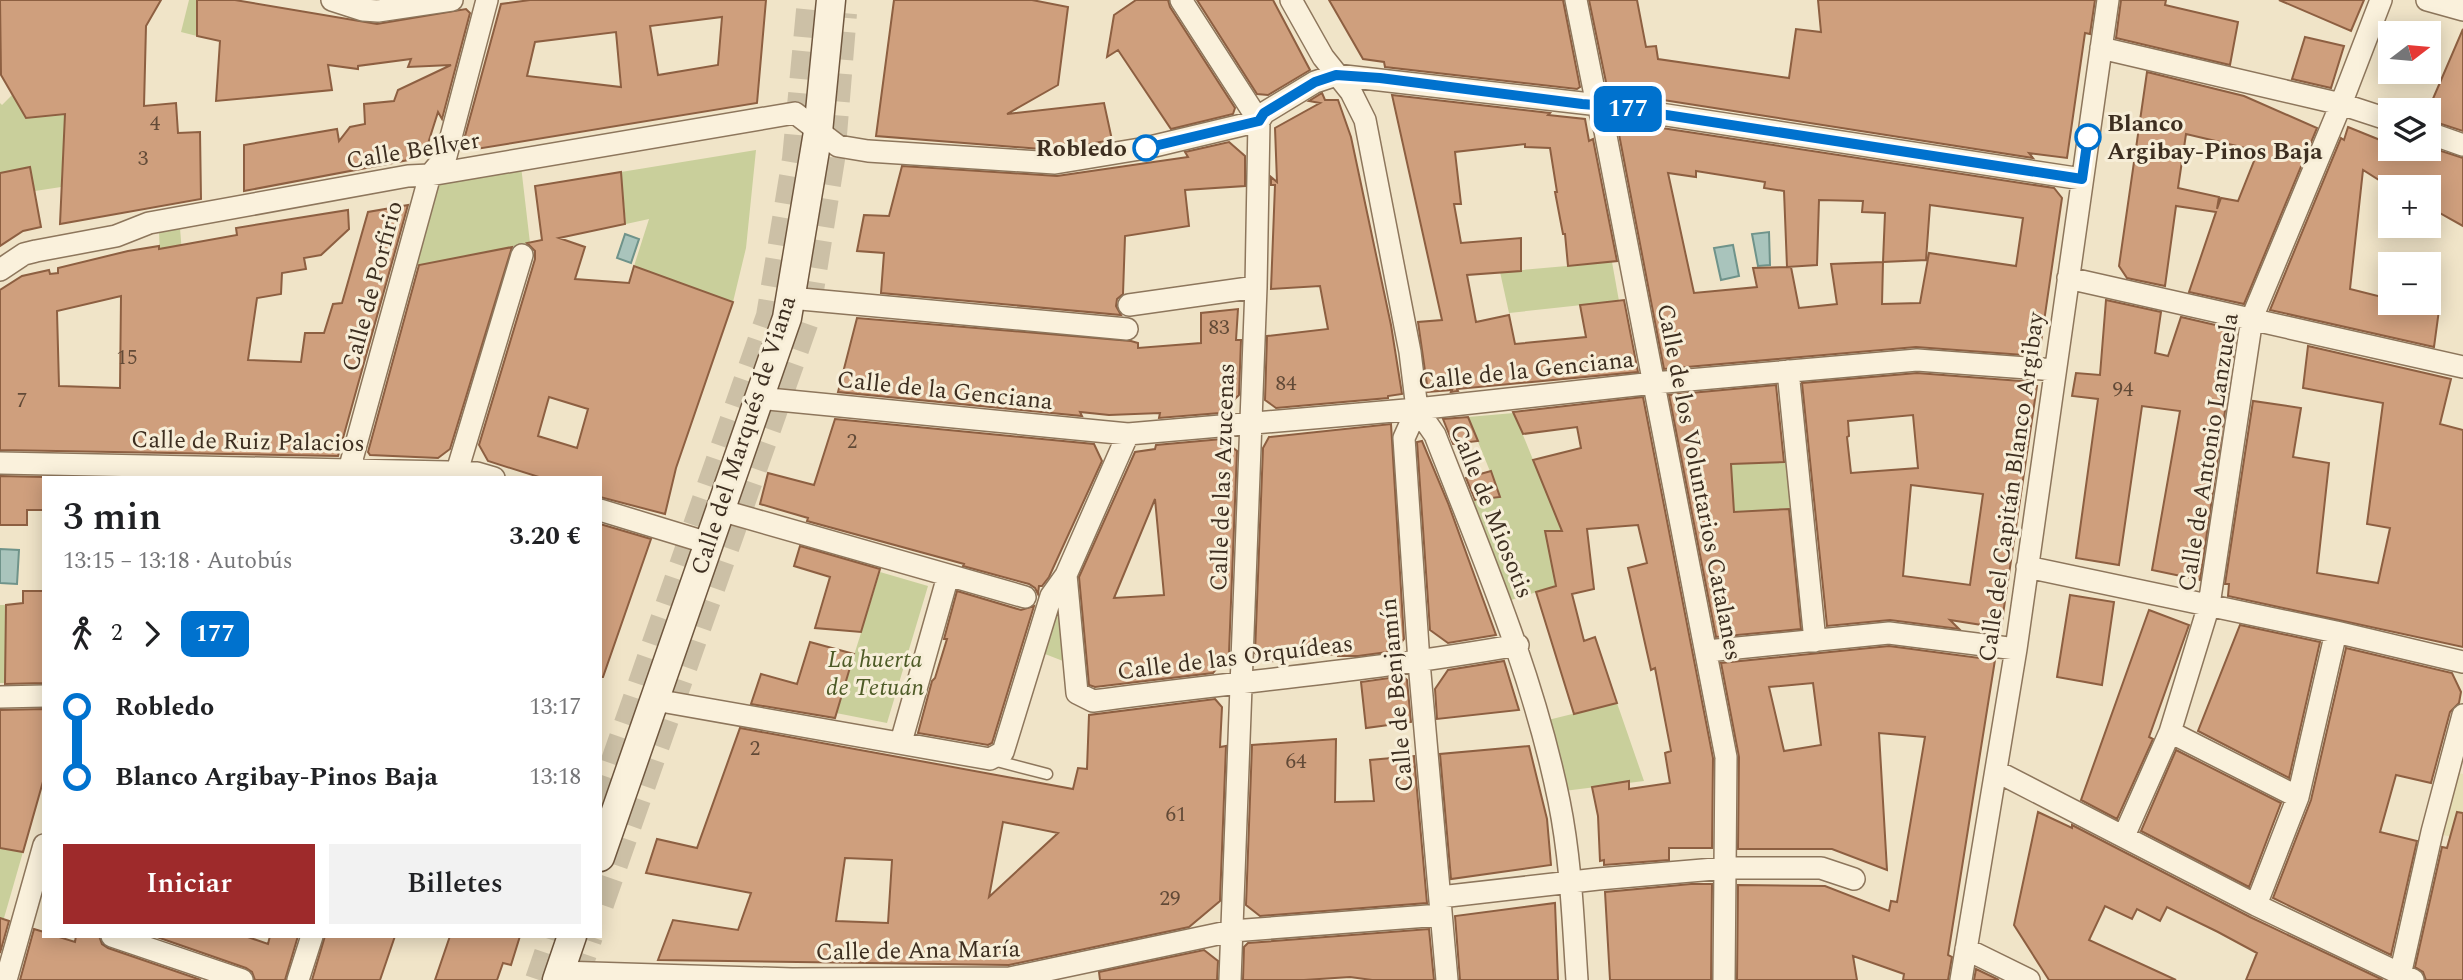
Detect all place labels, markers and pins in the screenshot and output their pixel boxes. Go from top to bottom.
place label: Blanco Argibay-Pinos Baja [2107,106,2323,170]
marker: Blanco Argibay-Pinos Baja [2075,124,2101,150]
place label: Robledo [1036,131,1127,167]
marker: Robledo [1133,135,1159,161]

